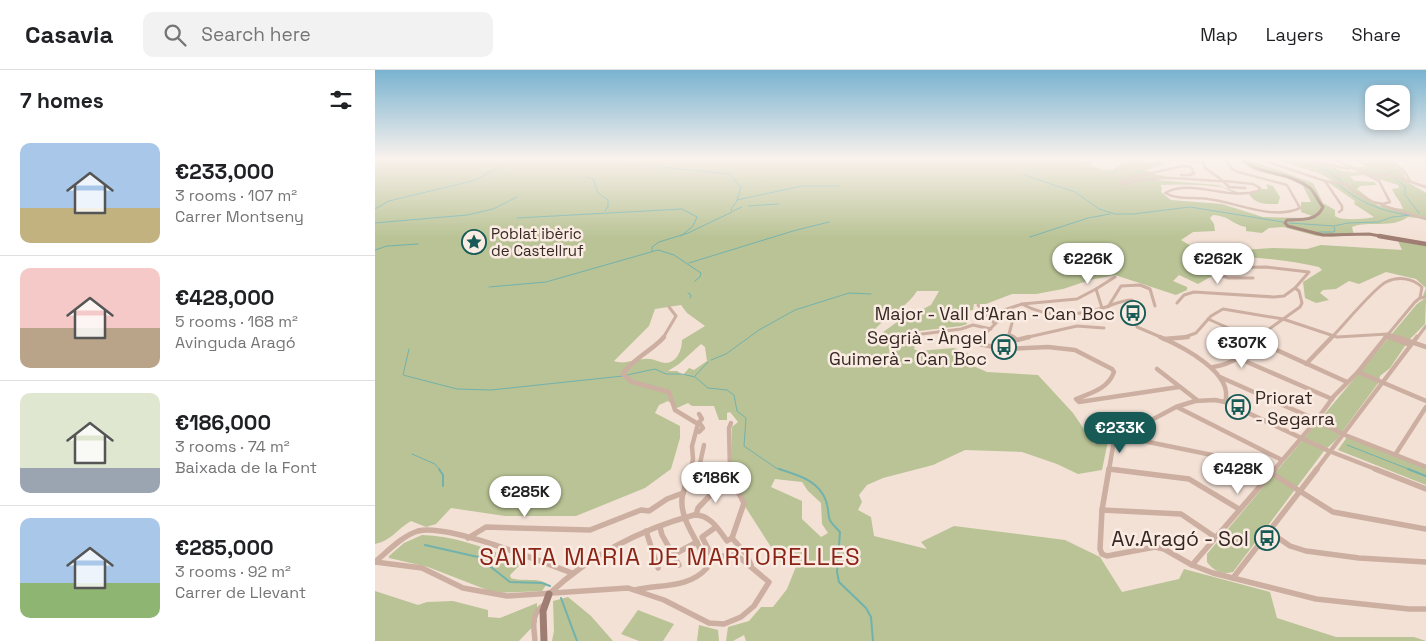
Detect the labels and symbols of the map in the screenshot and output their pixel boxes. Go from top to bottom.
place label: Poblat ibèric de Castellruf [491,224,584,260]
place icon: Poblat ibèric de Castellruf [461,229,487,255]
pin: €226K [1053,242,1123,285]
pin: €262K [1183,242,1253,285]
bus stop icon: Major - Vall d'Aran - Can Boc [1120,300,1146,326]
place label: Major - Vall d'Aran - Can Boc [875,302,1115,325]
place label: Segrià - Àngel Guimerà - Can Boc [829,326,987,370]
pin: €307K [1207,326,1277,369]
bus stop icon: Segrià - Àngel Guimerà - Can Boc [991,334,1017,360]
place label: Priorat - Segarra [1255,386,1335,430]
bus stop icon: Priorat - Segarra [1225,394,1251,420]
pin: €233K [1085,412,1155,454]
pin: €428K [1203,452,1273,495]
pin: €186K [681,462,751,504]
pin: €285K [490,476,560,518]
place label: Av.Aragó - Sol [1111,525,1249,552]
bus stop icon: Av.Aragó - Sol [1254,525,1280,551]
district label: SANTA MARIA DE MARTORELLES [479,541,861,572]

